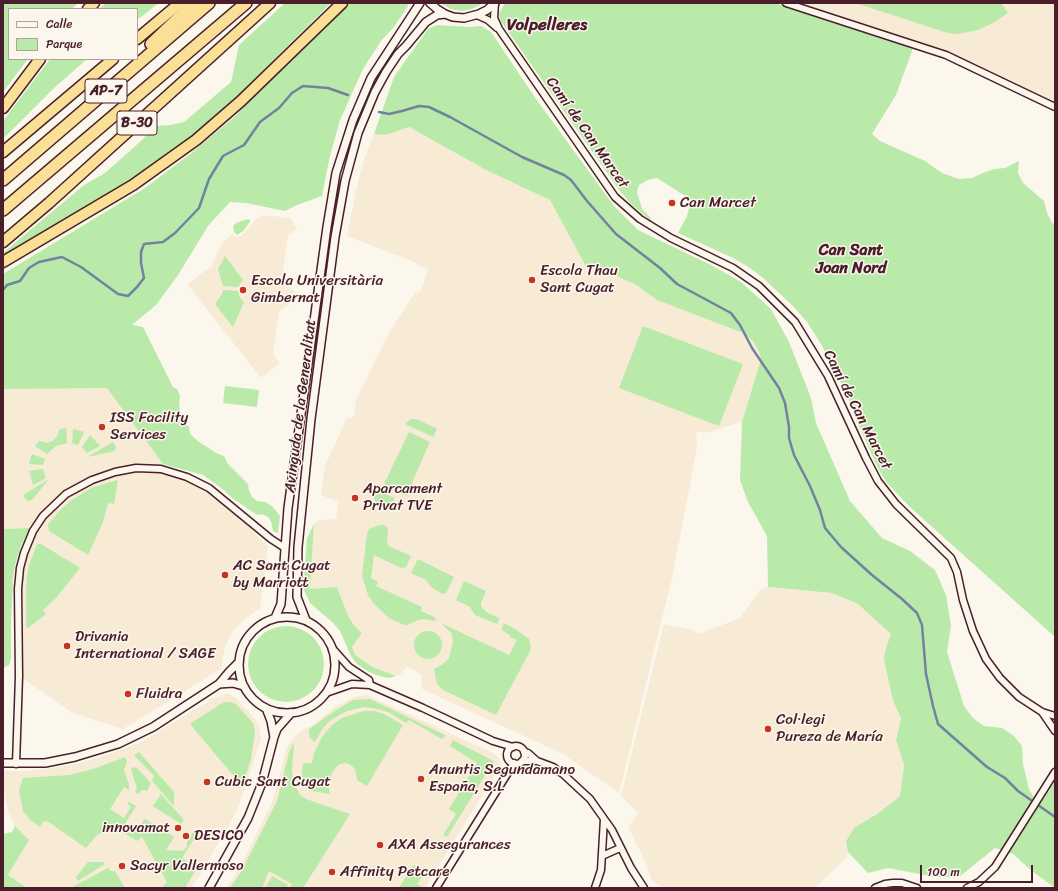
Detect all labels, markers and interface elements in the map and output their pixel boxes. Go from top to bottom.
legend [8,8,138,60]
text: Calle [46,13,73,35]
district label: Volpelleres [507,16,587,36]
text: Parque [46,33,82,55]
street label: Camí de Can Marcet [542,74,632,192]
road number: AP-7 [85,79,127,103]
road number: B-30 [117,111,157,135]
place label: Can Marcet [680,194,756,212]
marker: Can Marcet [667,198,677,208]
district label: Can Sant Joan Nord [816,241,886,279]
place label: Escola Thau Sant Cugat [540,262,618,297]
place label: Escola Universitària Gimbernat [251,272,383,307]
marker: Escola Thau Sant Cugat [527,275,537,285]
marker: Escola Universitària Gimbernat [238,285,248,295]
street label: Avinguda de la Generalitat [281,318,321,494]
street label: Camí de Can Marcet [819,347,895,473]
place label: ISS Facility Services [110,409,188,444]
marker: ISS Facility Services [97,422,107,432]
place label: Aparcament Privat TVE [363,480,442,515]
marker: Aparcament Privat TVE [350,493,360,503]
place label: AC Sant Cugat by Marriott [233,557,331,592]
marker: AC Sant Cugat by Marriott [220,570,230,580]
place label: Drivania International / SAGE [75,628,215,663]
marker: Drivania International / SAGE [62,641,72,651]
place label: Fluidra [136,685,182,703]
marker: Fluidra [123,689,133,699]
place label: Col·legi Pureza de María [776,711,883,746]
marker: Col·legi Pureza de María [763,724,773,734]
place label: Anuntis Segundamano España, S.L [429,761,575,796]
place label: Cubic Sant Cugat [215,773,331,791]
marker: Anuntis Segundamano España, S.L [416,774,426,784]
marker: Cubic Sant Cugat [202,777,212,787]
place label: innovamat [102,819,170,837]
marker: innovamat [173,823,183,833]
place label: DESICO [194,827,244,845]
marker: DESICO [181,831,191,841]
place label: AXA Assegurances [388,836,511,854]
marker: AXA Assegurances [375,840,385,850]
place label: Sacyr Vallermoso [130,857,244,875]
scale bar [922,857,1035,883]
marker: Sacyr Vallermoso [117,861,127,871]
text: 100 m [927,861,960,883]
place label: Affinity Petcare [340,863,449,881]
marker: Affinity Petcare [327,867,337,877]

